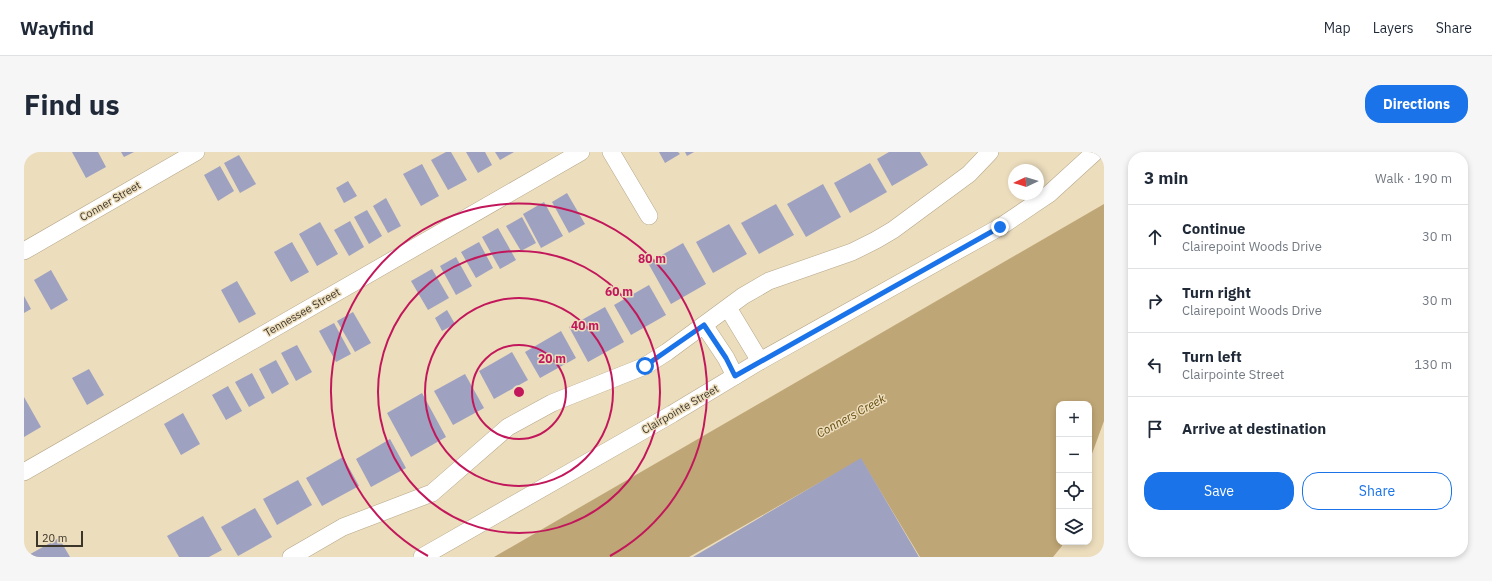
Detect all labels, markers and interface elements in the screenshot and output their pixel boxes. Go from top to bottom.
text: Wayfind [20,16,94,40]
text: Map [1324,19,1351,37]
text: Layers [1373,19,1414,37]
text: Share [1436,19,1472,37]
button: Directions [1365,85,1468,123]
text: Find us [24,86,120,123]
north arrow [1008,164,1044,200]
text: 3 min [1144,167,1188,189]
text: Walk · 190 m [1375,170,1452,187]
street label: Conner Street [77,178,143,224]
route end [991,218,1009,236]
text: Continue [1182,219,1246,238]
icon: ahead [1144,226,1166,248]
text: 30 m [1422,228,1452,245]
text: Clairepoint Woods Drive [1182,238,1322,255]
text: 80 m [638,251,666,266]
text: Turn right [1182,283,1251,302]
street label: Tennessee Street [261,284,343,339]
text: 60 m [605,284,633,299]
icon: right [1144,290,1166,312]
text: 30 m [1422,292,1452,309]
text: Clairepoint Woods Drive [1182,302,1322,319]
text: 40 m [571,318,599,333]
text: Turn left [1182,347,1242,366]
text: 20 m [538,351,566,366]
icon: left [1144,354,1166,376]
text: 130 m [1414,356,1452,373]
route start [636,357,654,375]
text: Clairpointe Street [1182,366,1284,383]
street label: Clairpointe Street [639,381,721,437]
centre of rings [512,385,526,399]
water label: Conners Creek [814,390,888,441]
map controls [1056,401,1092,545]
button: + [1056,401,1092,437]
icon: arrive [1144,418,1166,440]
text: Arrive at destination [1182,419,1326,438]
button: − [1056,437,1092,473]
button: Save [1144,472,1294,510]
button: Share [1302,472,1452,510]
button: locate [1056,473,1092,509]
button: layers [1056,509,1092,545]
scale bar [36,529,83,548]
text: 20 m [42,531,67,545]

